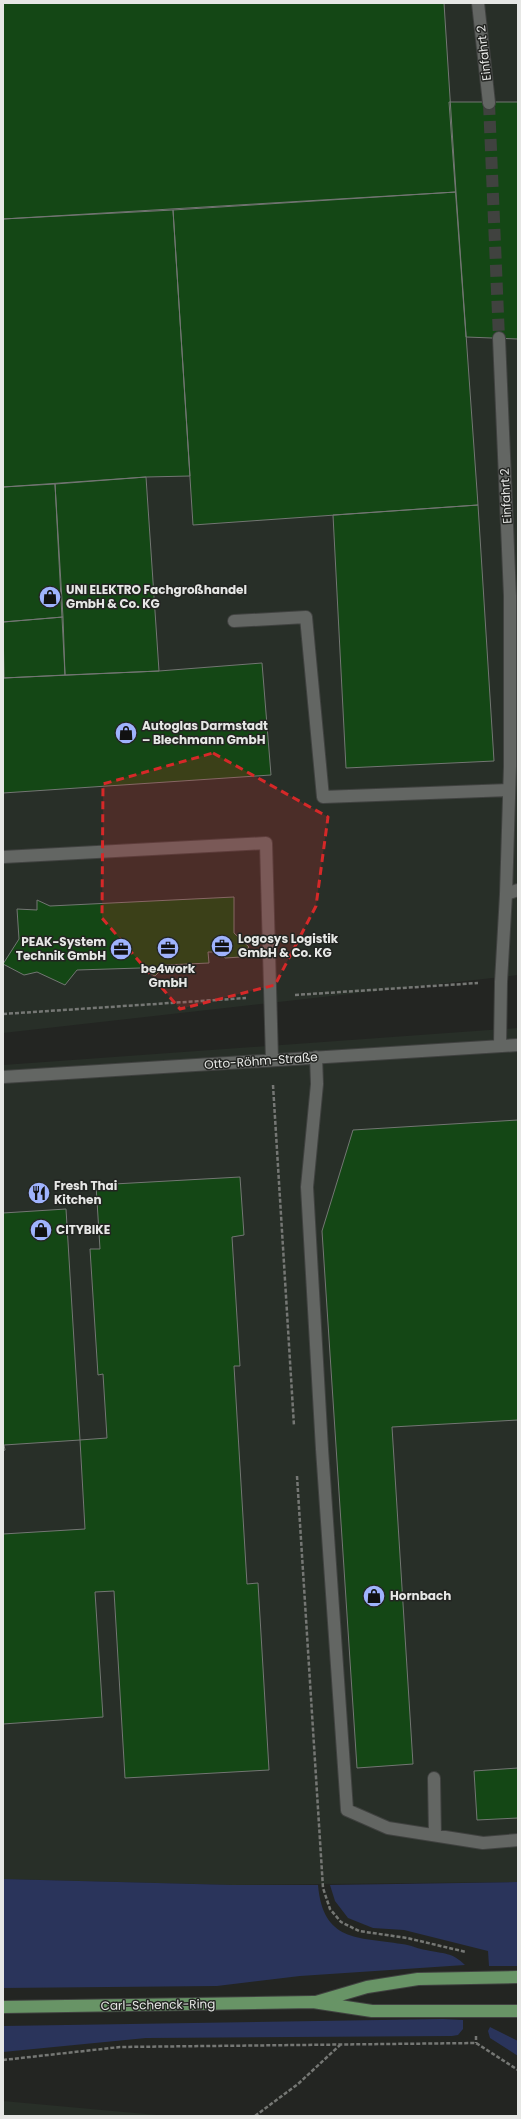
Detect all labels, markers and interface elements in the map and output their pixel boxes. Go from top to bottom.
street label: Einfahrt 2 [472,24,495,82]
street label: Einfahrt 2 [496,468,515,524]
place label: UNI ELEKTRO Fachgroßhandel GmbH & Co. KG [66,581,247,612]
shop icon: UNI ELEKTRO Fachgroßhandel GmbH & Co. KG [37,584,63,610]
place label: Autoglas Darmstadt – Blechmann GmbH [142,717,268,748]
shop icon: Autoglas Darmstadt – Blechmann GmbH [113,720,139,746]
place label: Logosys Logistik GmbH & Co. KG [238,930,339,961]
place label: PEAK-System Technik GmbH [16,933,106,964]
office icon: Logosys Logistik GmbH & Co. KG [209,933,235,959]
office icon: be4work GmbH [155,935,181,961]
office icon: PEAK-System Technik GmbH [108,936,134,962]
place label: be4work GmbH [141,960,196,991]
street label: Otto-Röhm-Straße [204,1048,318,1073]
place label: Fresh Thai Kitchen [54,1177,117,1208]
restaurant icon: Fresh Thai Kitchen [26,1180,52,1206]
shop icon: CITYBIKE [28,1217,54,1243]
place label: CITYBIKE [56,1221,110,1238]
shop icon: Hornbach [361,1583,387,1609]
place label: Hornbach [390,1587,451,1604]
street label: Carl-Schenck-Ring [101,1995,215,2014]

